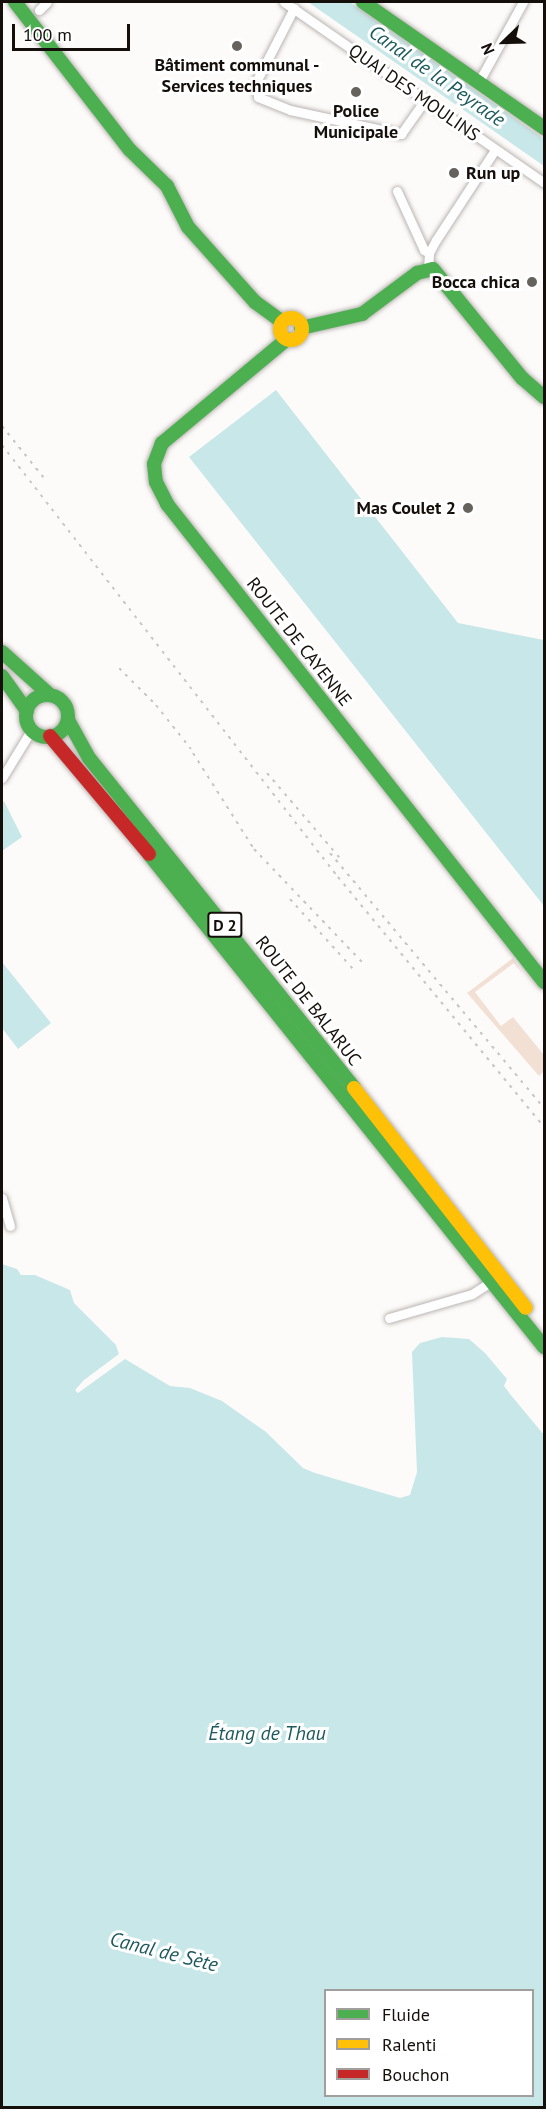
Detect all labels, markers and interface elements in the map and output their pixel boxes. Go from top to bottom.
scale bar [15,12,134,50]
north arrow [474,12,534,72]
water label: Canal de la Peyrade [364,20,510,132]
text: 100 m [23,23,72,46]
marker: Bâtiment communal - Services techniques [230,39,244,53]
street label: QUAI DES MOULINS [344,40,484,146]
text: N [476,40,499,58]
place label: Bâtiment communal - Services techniques [154,55,320,98]
marker: Police Municipale [349,85,363,99]
place label: Police Municipale [314,101,398,144]
place label: Run up [466,162,520,184]
marker: Run up [447,166,461,180]
place label: Bocca chica [432,271,520,293]
marker: Bocca chica [525,275,539,289]
place label: Mas Coulet 2 [356,497,456,519]
marker: Mas Coulet 2 [461,501,475,515]
street label: ROUTE DE CAYENNE [242,573,356,711]
road number: D 2 [207,912,243,938]
street label: ROUTE DE BALARUC [251,932,365,1070]
water label: Étang de Thau [208,1721,326,1745]
water label: Canal de Sète [107,1927,221,1977]
legend [324,1989,534,2097]
text: Fluide [382,2003,430,2026]
text: Ralenti [382,2033,437,2056]
text: Bouchon [382,2063,449,2086]

